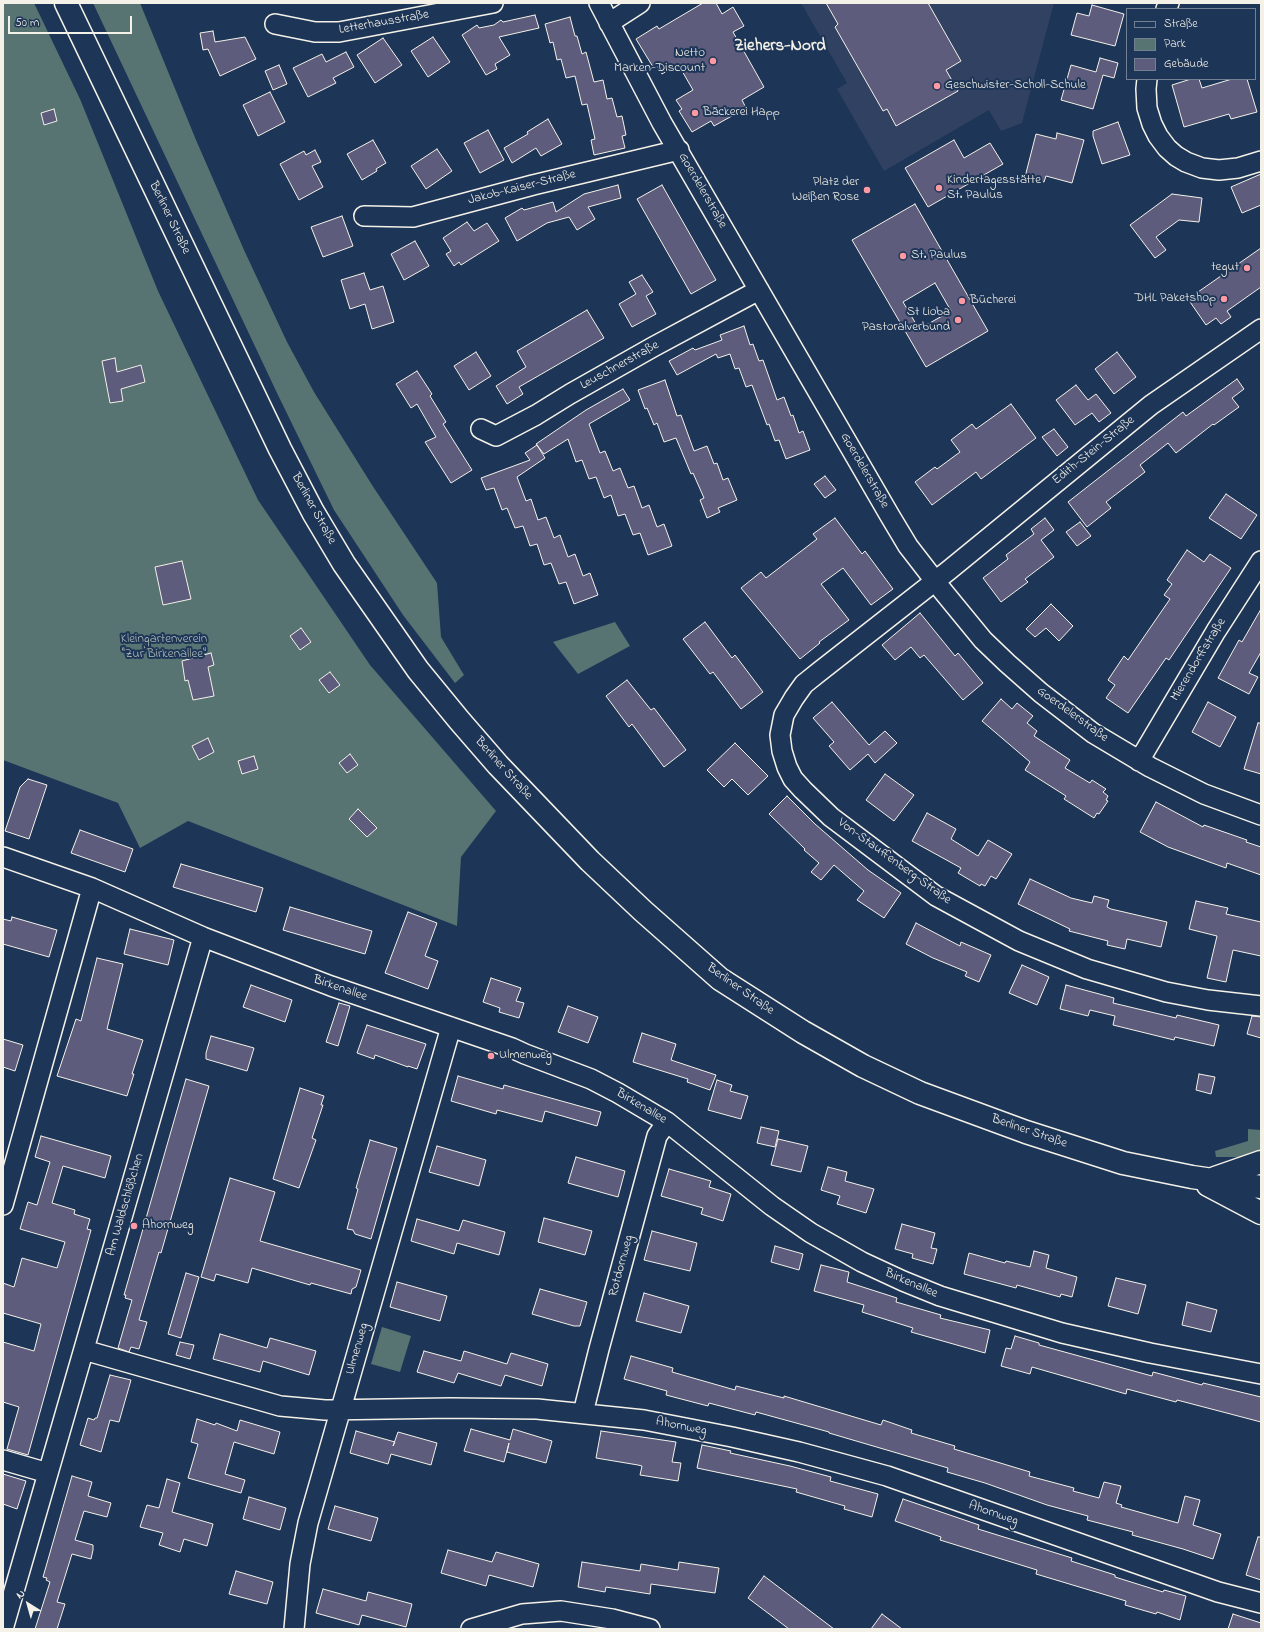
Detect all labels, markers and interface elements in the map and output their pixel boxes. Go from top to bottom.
street label: Letterhausstraße [338,7,430,39]
scale bar [10,8,134,34]
legend [1126,8,1256,80]
text: 50 m [15,14,39,32]
text: Straße [1164,15,1198,33]
text: Park [1164,35,1186,53]
district label: Ziehers-Nord [734,37,826,57]
place label: Netto Marken-Discount [614,46,705,77]
text: Gebäude [1164,55,1208,73]
marker: Netto Marken-Discount [708,56,718,66]
place label: Geschwister-Scholl-Schule [945,78,1086,94]
marker: Geschwister-Scholl-Schule [932,81,942,91]
place label: Bäckerei Happ [703,105,780,121]
marker: Bäckerei Happ [690,108,700,118]
street label: Goerdelerstraße [674,150,730,232]
street label: Jakob-Kaiser-Straße [466,167,578,209]
place label: Kindertagesstätte St. Paulus [947,173,1041,204]
place label: Platz der Weißen Rose [792,175,859,206]
street label: Berliner Straße [145,179,193,257]
marker: Kindertagesstätte St. Paulus [934,183,944,193]
marker: Platz der Weißen Rose [862,185,872,195]
place label: St. Paulus [911,248,967,264]
marker: St. Paulus [898,251,908,261]
place label: tegut [1211,260,1239,276]
marker: tegut [1242,263,1252,273]
place label: DHL Paketshop [1135,291,1216,307]
place label: Bücherei [970,293,1016,309]
marker: DHL Paketshop [1219,294,1229,304]
marker: Bücherei [957,296,967,306]
place label: St Lioba Pastoralverbund [862,305,950,336]
marker: St Lioba Pastoralverbund [953,315,963,325]
street label: Leuschnerstraße [578,338,662,394]
street label: Edith-Stein-Straße [1050,413,1138,489]
street label: Goerdelerstraße [836,430,892,512]
street label: Berliner Straße [287,471,339,547]
street label: Mierendorffstraße [1168,616,1230,704]
park label: Kleingartenverein "Zur Birkenallee" [121,632,207,663]
street label: Goerdelerstraße [1033,684,1111,746]
street label: Berliner Straße [471,734,535,804]
street label: Von-Stauffenberg-Straße [834,816,954,908]
street label: Berliner Straße [703,961,777,1019]
street label: Birkenallee [311,972,369,1006]
place label: Ulmenweg [499,1048,552,1064]
marker: Ulmenweg [486,1051,496,1061]
street label: Birkenallee [613,1086,669,1128]
street label: Berliner Straße [989,1112,1069,1152]
street label: Am Waldschlößchen [104,1152,148,1258]
place label: Ahornweg [142,1218,194,1234]
marker: Ahornweg [129,1221,139,1231]
street label: Rotdornweg [606,1234,638,1298]
street label: Birkenallee [882,1266,940,1302]
street label: Ulmenweg [343,1321,373,1377]
street label: Ahornweg [654,1414,708,1440]
street label: Ahornweg [966,1498,1020,1530]
north arrow [8,1584,48,1624]
text: N [13,1586,29,1603]

